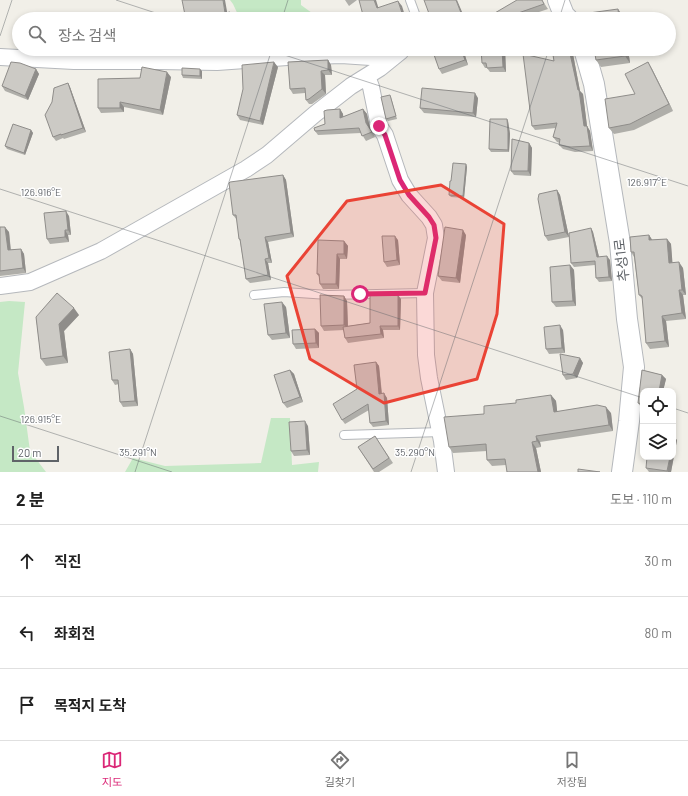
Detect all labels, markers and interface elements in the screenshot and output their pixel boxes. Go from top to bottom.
search box [12,12,676,56]
icon: search [26,23,48,45]
text: 장소 검색 [58,26,116,44]
route end [370,117,388,135]
text: 126.917°E [627,176,667,188]
text: 126.916°E [21,186,61,198]
street label: 추성1로 [610,237,632,283]
route start [351,285,369,303]
map controls [640,388,676,460]
button: locate [640,388,676,424]
text: 126.915°E [21,413,61,425]
button: layers [640,424,676,460]
scale bar [12,444,59,463]
text: 20 m [18,446,41,459]
text: 35.291°N [119,446,157,458]
text: 35.290°N [395,446,435,458]
text: 2 분 [16,489,45,509]
text: 도보 · 110 m [610,491,672,507]
icon: ahead [16,550,38,572]
text: 직진 [54,552,82,570]
text: 30 m [645,553,672,569]
icon: left [16,622,38,644]
text: 좌회전 [54,624,95,642]
text: 80 m [645,625,672,641]
icon: arrive [16,694,38,716]
text: 목적지 도착 [54,696,126,714]
tab: 지도 [101,749,123,789]
tab: 길찾기 [325,749,355,789]
tab: 저장됨 [557,749,587,789]

